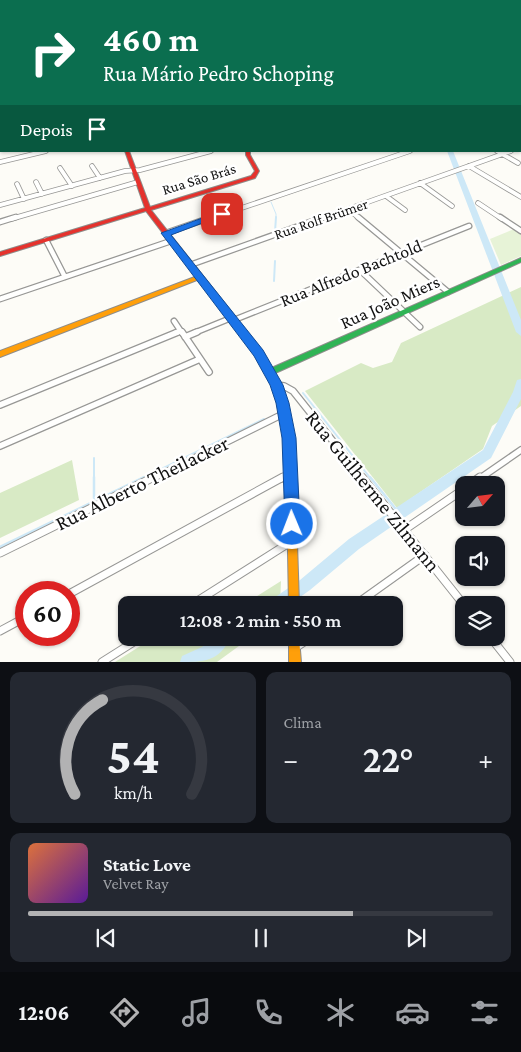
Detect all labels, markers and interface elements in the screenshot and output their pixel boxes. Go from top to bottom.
icon: right [20,20,85,85]
text: 460 m [103,20,199,59]
text: Rua Mário Pedro Schoping [103,61,334,86]
icon: arrive [83,115,111,143]
text: Depois [20,119,73,140]
street label: Rua São Brás [160,160,238,198]
pin [201,193,243,235]
street label: Rua Rolf Brümer [272,195,371,243]
icon: arrive [208,200,236,228]
street label: Rua Alfredo Bachtold [277,235,425,311]
street label: Rua João Miers [337,271,443,333]
street label: Rua Guilherme Zilmann [301,405,445,577]
street label: Rua Alberto Theilacker [51,430,233,535]
north arrow [455,476,505,526]
map controls [455,476,505,646]
position arrow [265,497,317,549]
button: sound [455,536,505,586]
speed limit sign: 60 [15,581,80,646]
button: layers [455,596,505,646]
text: 12:08 · 2 min · 550 m [180,610,341,631]
text: Clima [284,714,322,731]
text: 54 [106,726,160,784]
text: 22° [363,738,414,780]
text: − [284,744,298,775]
text: + [478,744,493,775]
text: km/h [113,783,152,803]
text: Static Love [103,854,191,875]
text: Velvet Ray [103,875,169,892]
icon: previous [92,924,120,952]
icon: pause [247,924,275,952]
icon: next [402,924,430,952]
icon: directions [107,995,142,1030]
icon: music [179,995,214,1030]
icon: phone [251,995,286,1030]
icon: climate [323,995,358,1030]
icon: car [395,995,430,1030]
icon: filters [467,995,502,1030]
text: 12:06 [19,1000,70,1025]

